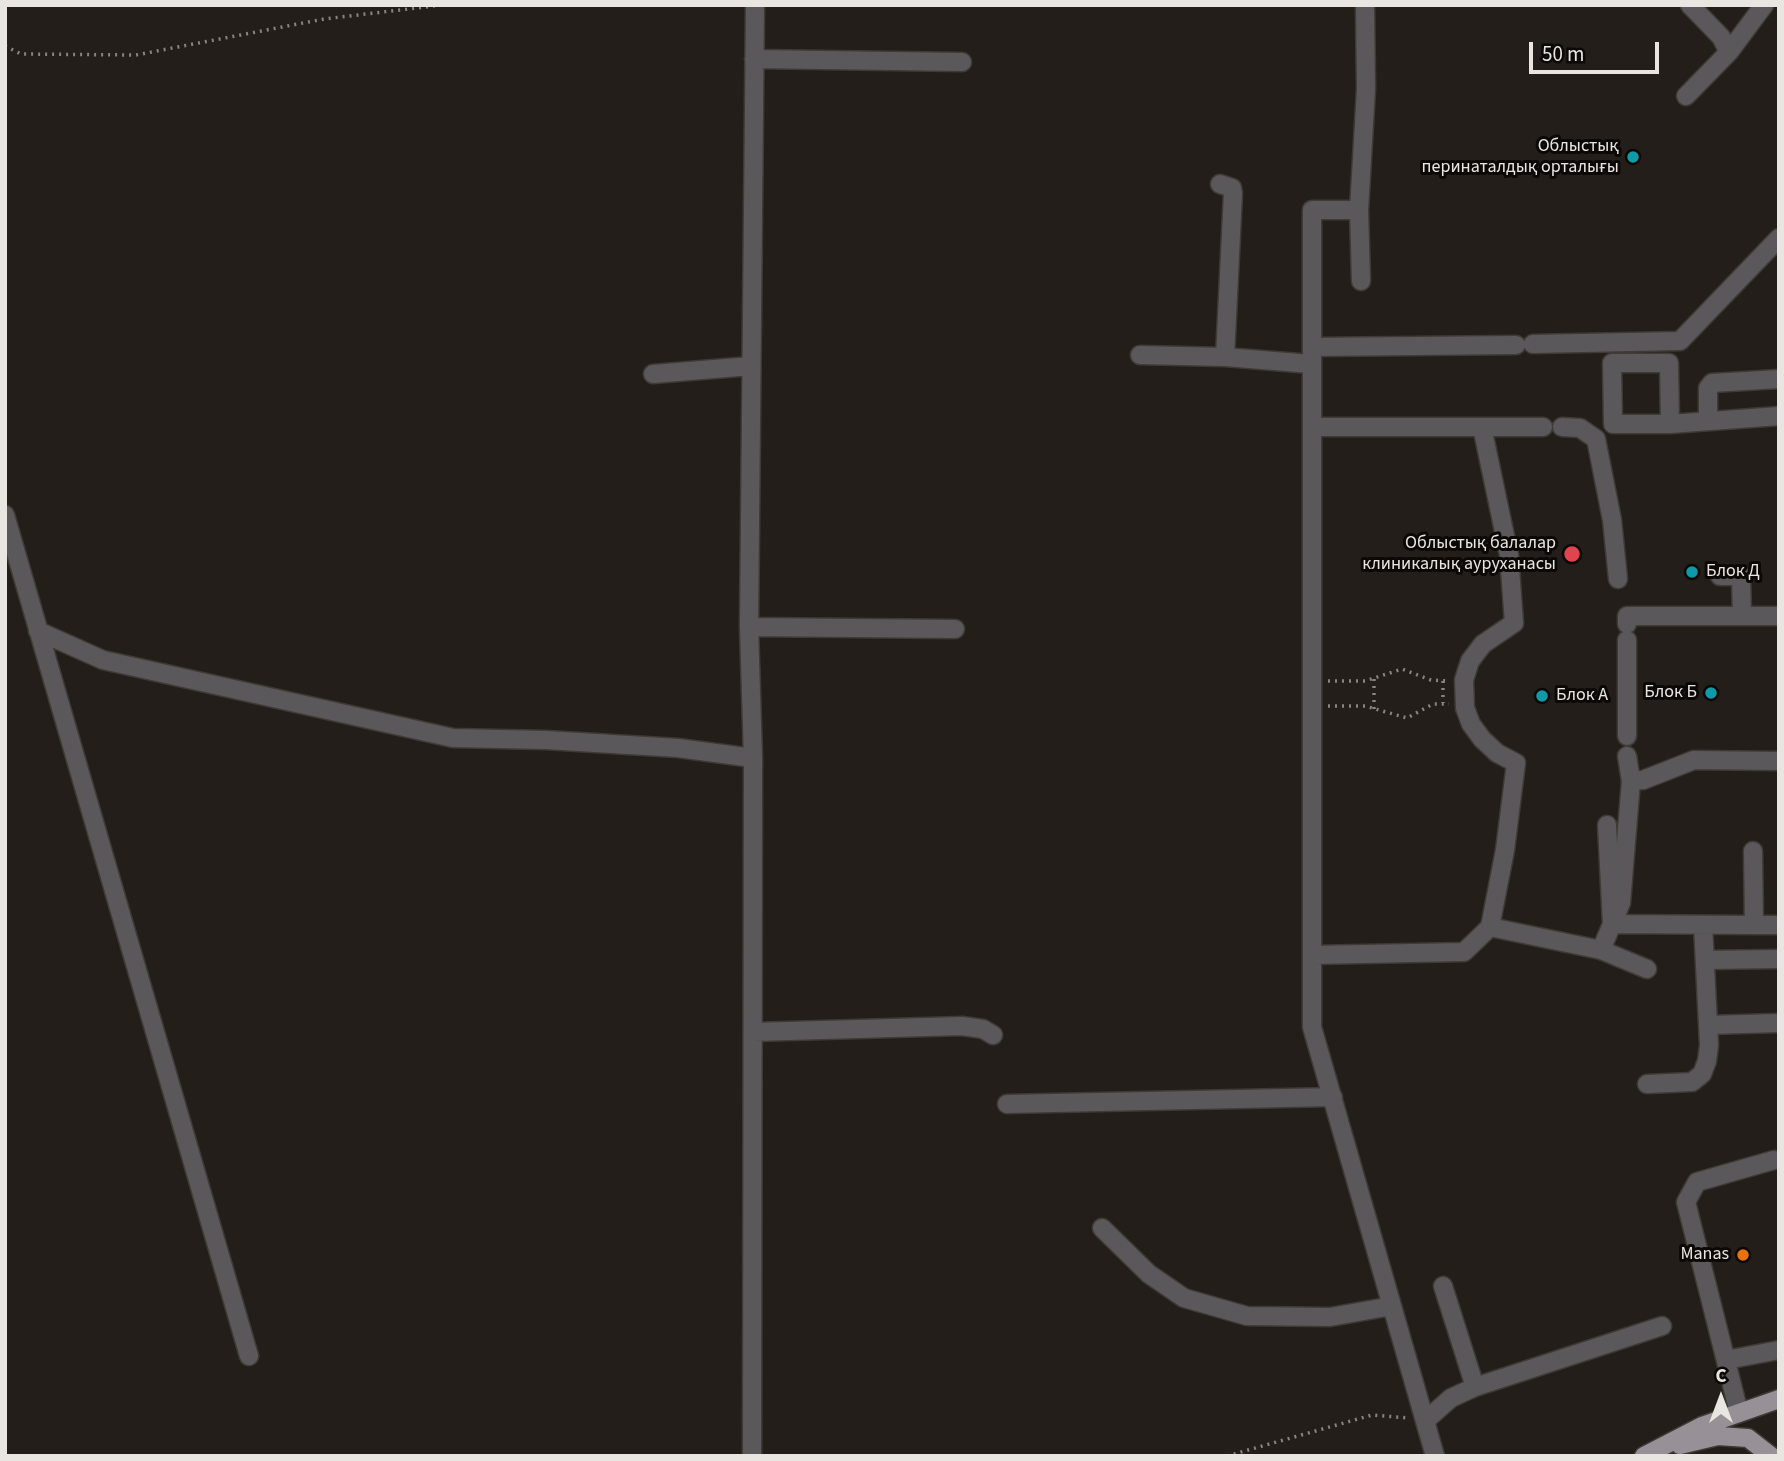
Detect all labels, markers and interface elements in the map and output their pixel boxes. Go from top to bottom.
scale bar [1532,28,1662,72]
text: 50 m [1542,39,1584,69]
place label: Облыстық перинаталдық орталығы [1422,136,1619,178]
marker: Облыстық перинаталдық орталығы [1625,149,1641,165]
place label: Облыстық балалар клиникалық ауруханасы [1362,533,1556,576]
marker: Облыстық балалар клиникалық ауруханасы [1562,544,1582,564]
place label: Блок Д [1706,561,1760,583]
marker: Блок Д [1684,564,1700,580]
place label: Блок Б [1644,682,1697,704]
place label: Блок А [1556,685,1608,707]
marker: Блок Б [1703,685,1719,701]
marker: Блок А [1534,688,1550,704]
place label: Manas [1680,1244,1729,1266]
marker: Manas [1735,1247,1751,1263]
north arrow [1686,1363,1756,1433]
text: С [1715,1363,1727,1390]

